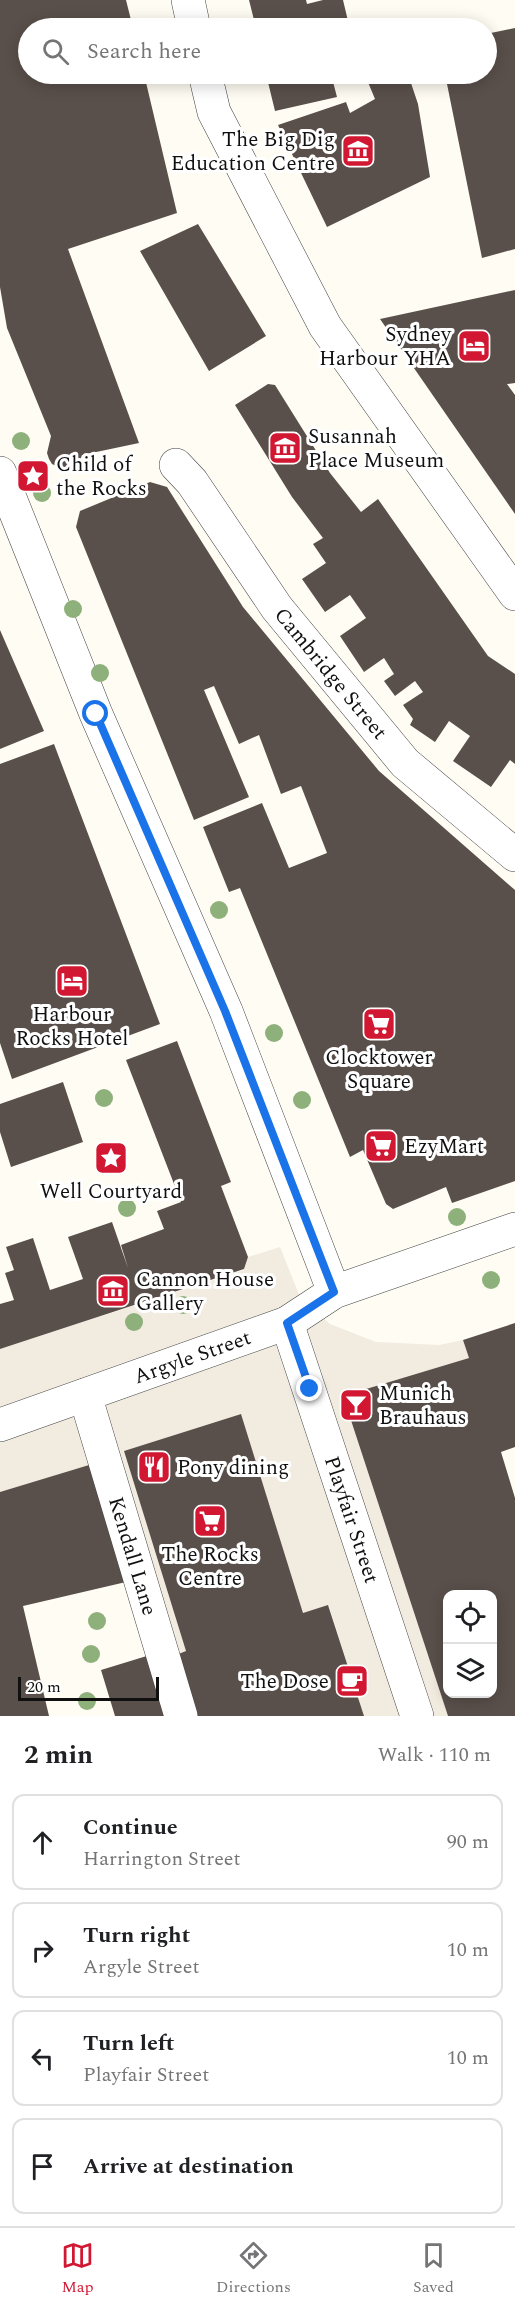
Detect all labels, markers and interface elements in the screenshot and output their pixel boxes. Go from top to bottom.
search box [18,18,497,84]
icon: search [39,35,72,68]
text: Search here [87,35,201,68]
place label: The Big Dig Education Centre [171,124,335,180]
museum icon: The Big Dig Education Centre [340,133,376,169]
place label: Sydney Harbour YHA [319,319,452,375]
hotel icon: Sydney Harbour YHA [456,328,492,364]
place label: Susannah Place Museum [308,421,444,477]
museum icon: Susannah Place Museum [267,430,303,466]
place label: Child of the Rocks [56,449,147,505]
place icon: Child of the Rocks [15,458,51,494]
street label: Cambridge Street [266,601,395,747]
route start [82,700,108,726]
hotel icon: Harbour Rocks Hotel [54,963,90,999]
place label: Harbour Rocks Hotel [15,999,129,1055]
supermarket icon: Clocktower Square [361,1006,397,1042]
place label: Clocktower Square [325,1042,433,1098]
supermarket icon: EzyMart [363,1128,399,1164]
place label: EzyMart [404,1131,484,1163]
place icon: Well Courtyard [93,1140,129,1176]
place label: Well Courtyard [40,1176,182,1208]
place label: Cannon House Gallery [136,1264,274,1320]
museum icon: Cannon House Gallery [95,1273,131,1309]
street label: Argyle Street [130,1322,256,1393]
route end [296,1375,322,1401]
place label: Munich Brauhaus [379,1378,467,1434]
bar icon: Munich Brauhaus [338,1387,374,1423]
restaurant icon: Pony dining [136,1449,172,1485]
place label: Pony dining [177,1452,289,1484]
street label: Playfair Street [315,1452,387,1588]
street label: Kendall Lane [99,1493,165,1620]
supermarket icon: The Rocks Centre [192,1503,228,1539]
place label: The Rocks Centre [161,1539,259,1595]
map controls [443,1590,497,1698]
button: locate [443,1590,497,1644]
button: layers [443,1644,497,1698]
cafe icon: The Dose [334,1663,370,1699]
place label: The Dose [240,1666,329,1698]
scale bar [18,1674,159,1702]
text: 20 m [27,1675,61,1699]
text: 2 min [24,1735,93,1775]
text: Walk · 110 m [378,1740,491,1770]
text: Continue [83,1811,178,1844]
icon: ahead [26,1826,59,1859]
text: 90 m [447,1827,489,1857]
text: Harrington Street [83,1844,241,1874]
text: Turn right [83,1919,190,1952]
icon: right [26,1934,59,1967]
text: 10 m [447,1935,489,1965]
text: Argyle Street [83,1952,200,1982]
text: Turn left [83,2027,175,2060]
icon: left [26,2042,59,2075]
text: 10 m [447,2043,489,2073]
text: Playfair Street [83,2060,209,2090]
icon: arrive [26,2150,59,2183]
text: Arrive at destination [83,2150,294,2183]
tab: Map [61,2239,94,2299]
tab: Directions [216,2239,291,2299]
tab: Saved [413,2239,454,2299]

